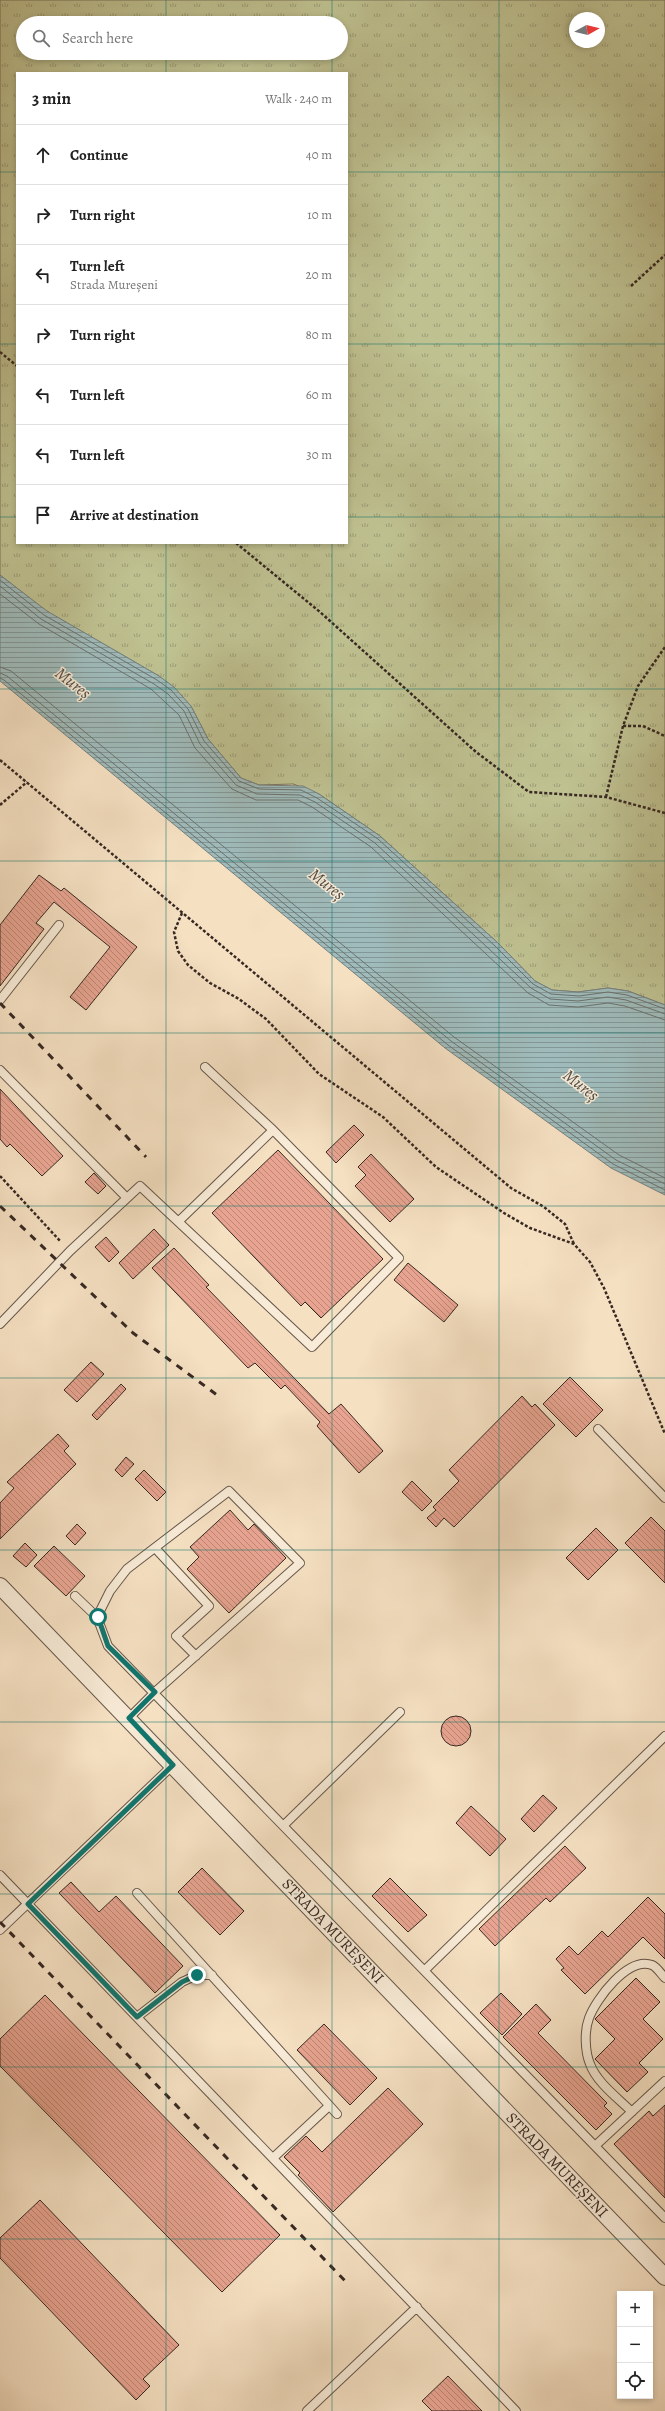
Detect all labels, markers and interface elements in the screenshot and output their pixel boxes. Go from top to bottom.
north arrow [569,12,605,48]
search box [16,16,348,60]
icon: search [30,27,52,49]
text: Search here [62,28,133,48]
text: 3 min [32,87,71,110]
text: Walk · 240 m [265,90,332,107]
icon: ahead [32,144,54,166]
text: Continue [70,145,128,165]
text: 40 m [306,146,332,163]
icon: right [32,204,54,226]
text: Turn right [70,205,135,225]
text: 10 m [307,206,332,223]
text: Turn left [70,256,125,276]
icon: left [32,264,54,286]
text: 20 m [306,266,332,283]
text: Strada Mureșeni [70,276,158,293]
icon: right [32,324,54,346]
text: Turn right [70,325,135,345]
text: 80 m [305,326,332,343]
icon: left [32,384,54,406]
text: Turn left [70,385,125,405]
text: 60 m [306,386,332,403]
icon: left [32,444,54,466]
text: Turn left [70,445,125,465]
text: 30 m [306,446,332,463]
icon: arrive [32,504,54,526]
text: Arrive at destination [70,505,199,525]
water label: Mureș [50,662,96,704]
water label: Mureș [304,863,350,905]
water label: Mureș [558,1064,604,1106]
route start [89,1608,107,1626]
street label: STRADA MUREȘENI [277,1873,389,1989]
route end [188,1966,206,1984]
street label: STRADA MUREȘENI [501,2107,613,2223]
map controls [617,2291,653,2399]
button: + [617,2291,653,2327]
button: − [617,2327,653,2363]
button: locate [617,2363,653,2399]

